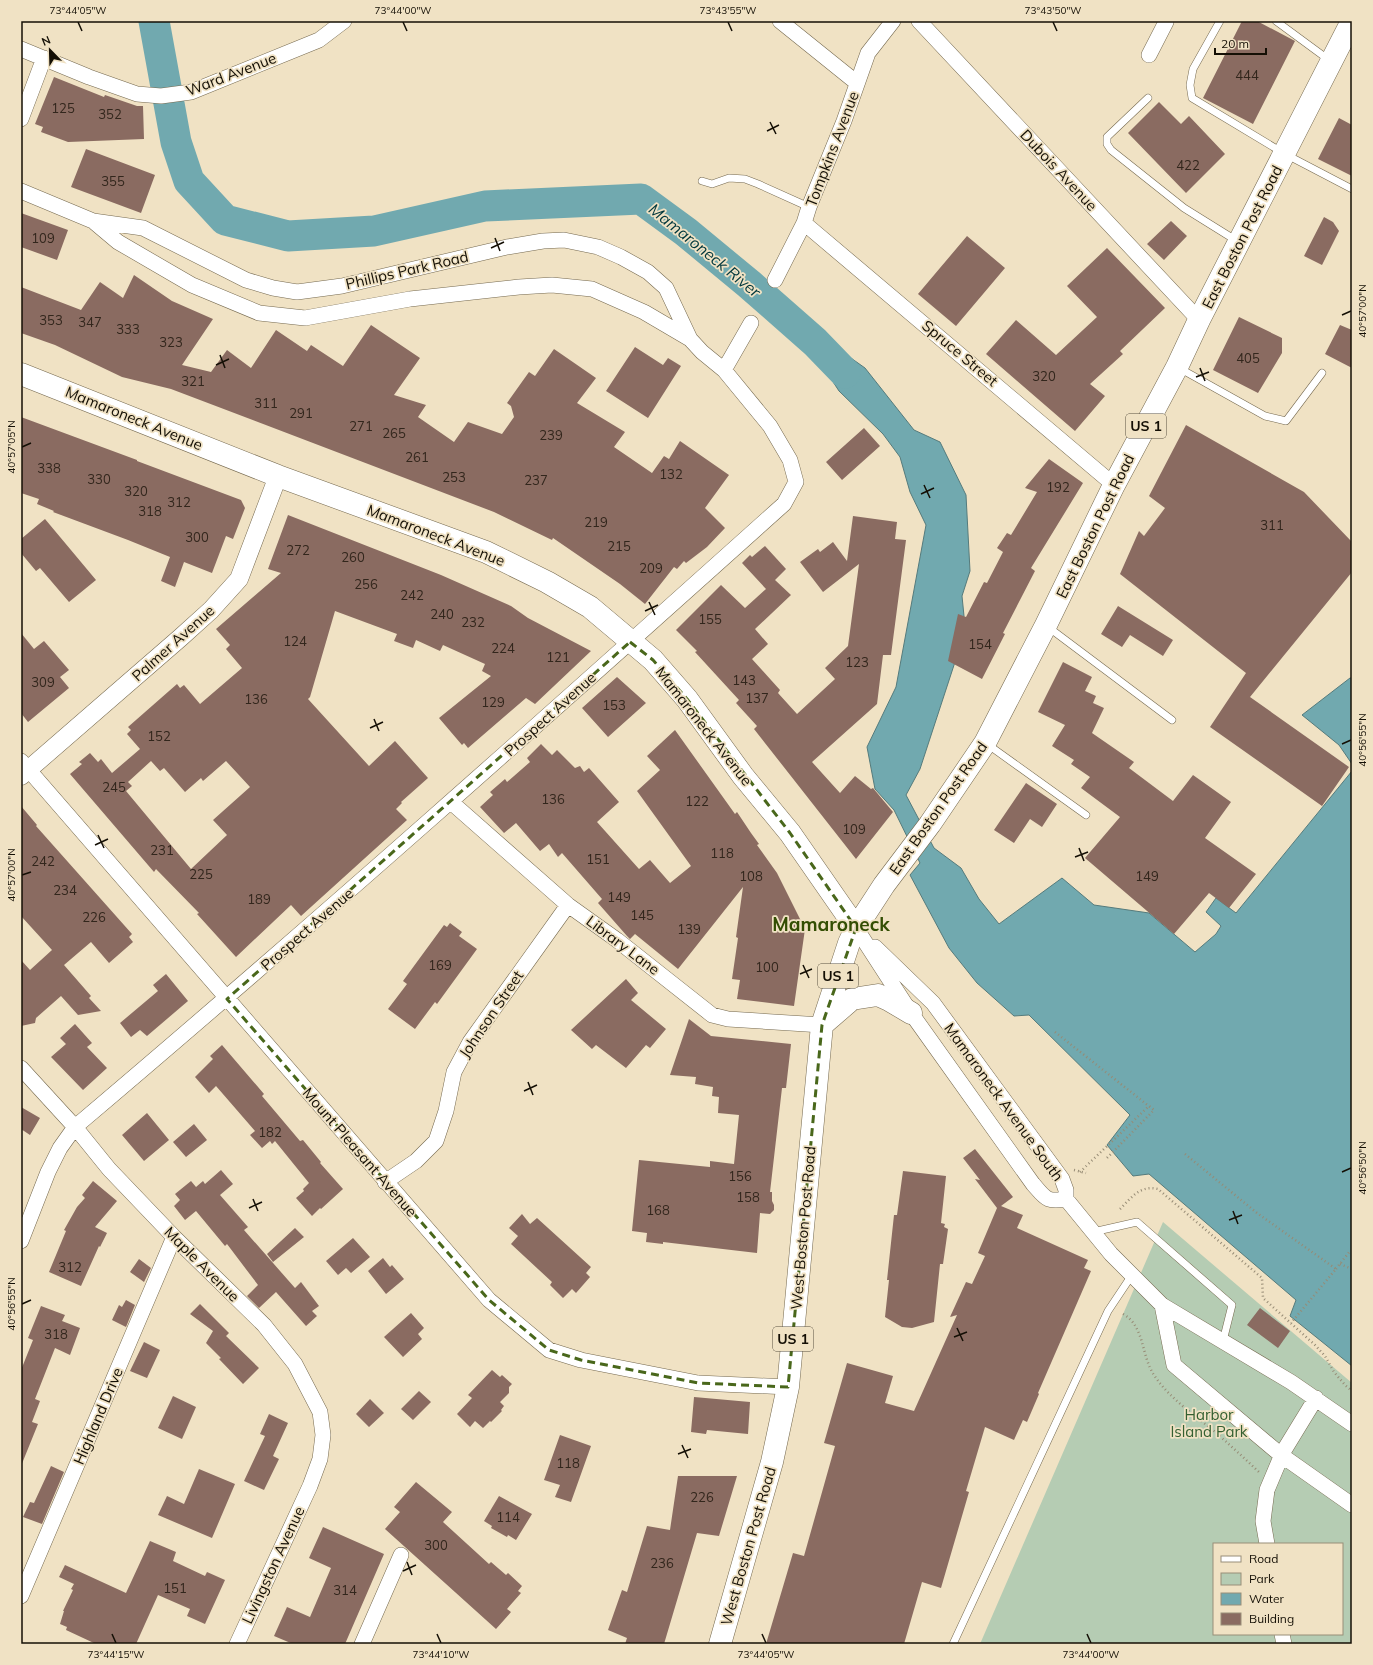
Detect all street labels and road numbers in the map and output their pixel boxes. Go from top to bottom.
street label: Ward Avenue [183,48,279,100]
street label: Tompkins Avenue [801,88,863,210]
street label: Dubois Avenue [1016,125,1102,215]
street label: East Boston Post Road [1198,162,1286,312]
street label: Phillips Park Road [344,247,470,293]
street label: Spruce Street [918,316,1002,390]
street label: Mamaroneck Avenue [63,382,205,454]
road number: US 1 [1126,414,1166,438]
street label: East Boston Post Road [1052,451,1138,601]
street label: Mamaroneck Avenue [364,500,508,570]
street label: Palmer Avenue [128,601,218,685]
street label: Mamaroneck Avenue [652,663,756,789]
street label: Prospect Avenue [500,668,600,760]
street label: East Boston Post Road [885,738,991,878]
street label: Prospect Avenue [257,883,357,975]
street label: Library Lane [583,911,663,979]
road number: US 1 [818,964,858,988]
street label: Johnson Street [455,967,527,1061]
street label: Mamaroneck Avenue South [940,1019,1068,1185]
street label: Mount Pleasant Avenue [299,1083,421,1221]
street label: West Boston Post Road [786,1145,820,1311]
street label: Maple Avenue [160,1222,244,1306]
road number: US 1 [773,1327,813,1351]
street label: Highland Drive [69,1365,127,1467]
street label: West Boston Post Road [716,1464,780,1628]
street label: Livingston Avenue [238,1503,308,1627]

